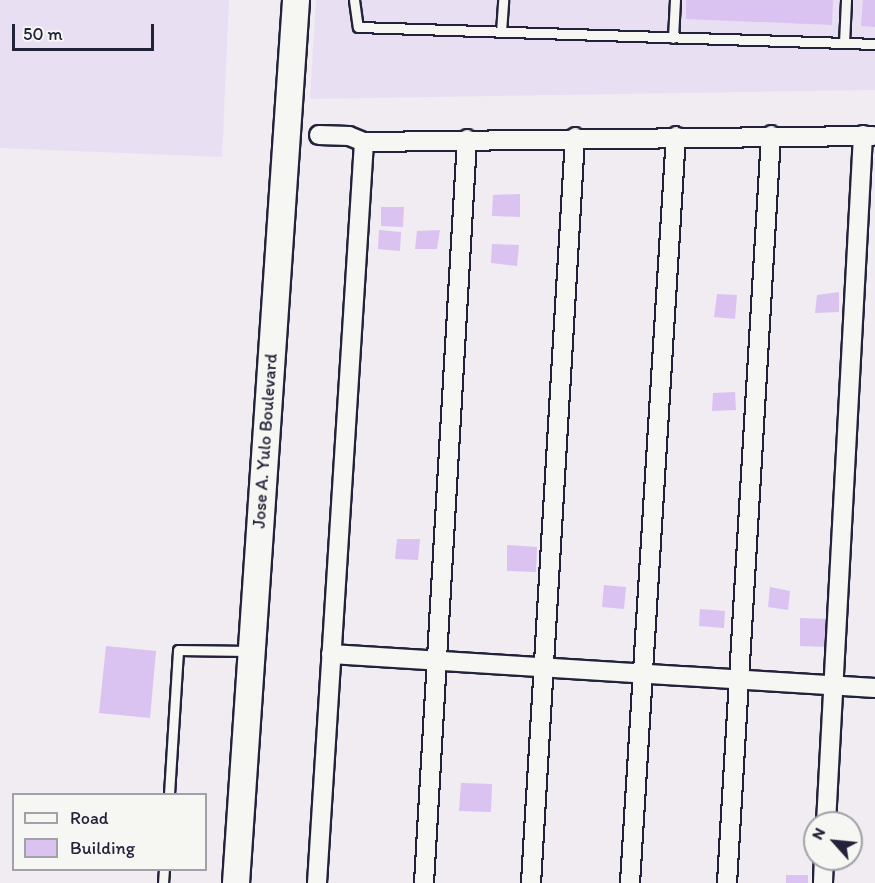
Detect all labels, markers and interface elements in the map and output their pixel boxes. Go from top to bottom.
scale bar [15,12,158,50]
text: 50 m [23,23,63,45]
street label: Jose A. Yulo Boulevard [248,353,282,529]
legend [12,793,207,871]
text: Road [70,807,109,829]
north arrow [803,811,863,871]
text: N [807,824,829,843]
text: Building [70,837,135,859]

